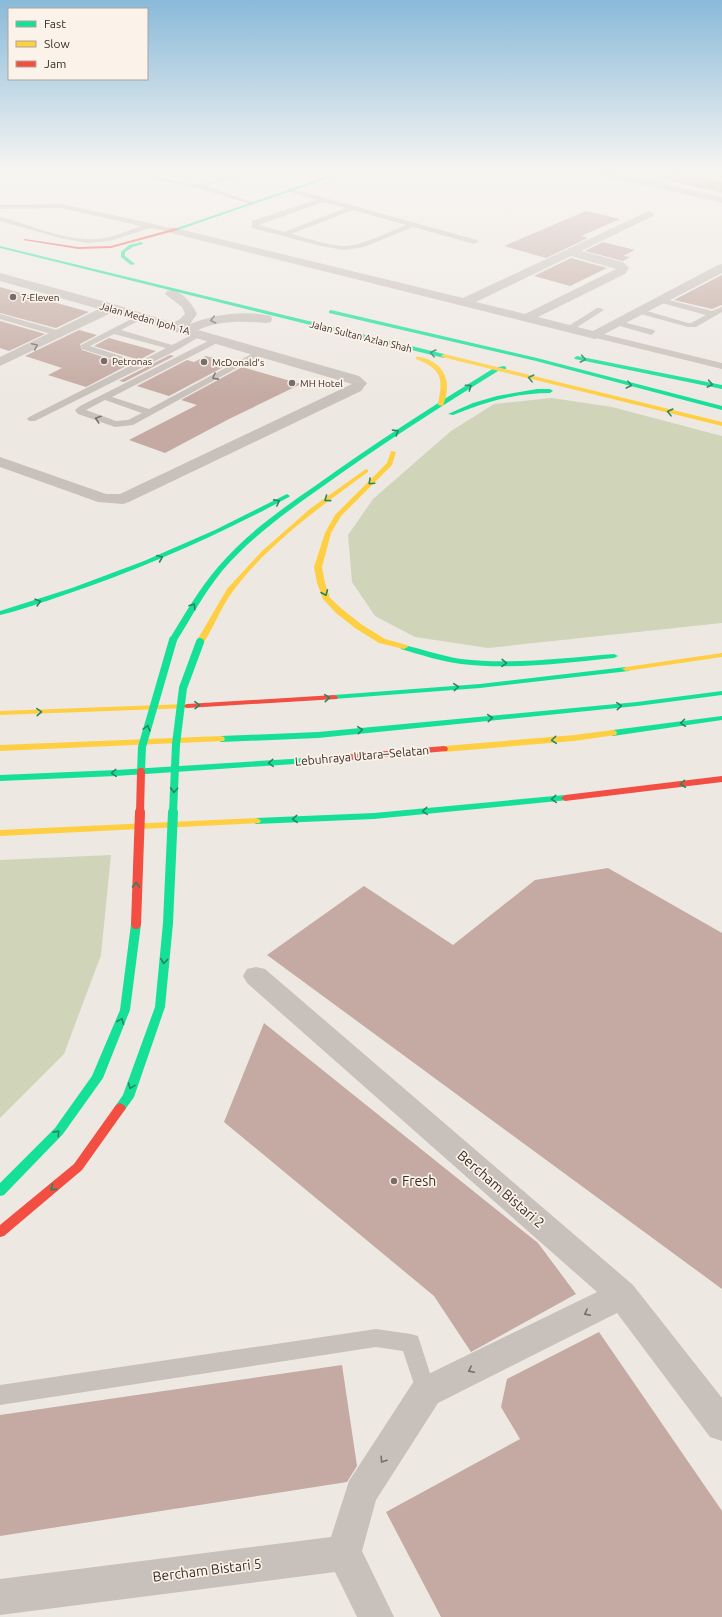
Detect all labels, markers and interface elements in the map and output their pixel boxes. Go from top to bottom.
legend [8,8,148,80]
text: Fast [44,17,66,30]
text: Slow [44,37,70,50]
text: Jam [44,57,66,70]
marker: 7-Eleven [8,292,18,302]
place label: 7-Eleven [21,292,59,303]
street label: Jalan Medan Ipoh 1A [98,300,192,337]
one-way arrow [210,316,216,324]
street label: Jalan Sultan Azlan Shah [308,318,413,355]
one-way arrow [31,343,39,351]
one-way arrow [429,350,436,358]
one-way arrow [580,354,586,363]
marker: Petronas [99,356,109,366]
place label: Petronas [112,356,152,367]
marker: McDonald's [199,357,209,367]
place label: McDonald's [212,357,264,368]
one-way arrow [212,372,220,380]
one-way arrow [527,374,534,382]
marker: MH Hotel [287,378,297,388]
place label: MH Hotel [300,378,343,389]
one-way arrow [625,380,632,389]
one-way arrow [707,380,714,388]
one-way arrow [464,385,471,392]
one-way arrow [667,408,674,417]
one-way arrow [95,415,102,424]
one-way arrow [392,430,399,437]
one-way arrow [368,477,376,485]
one-way arrow [325,494,332,501]
one-way arrow [273,499,280,506]
one-way arrow [155,555,163,563]
one-way arrow [321,590,329,597]
one-way arrow [34,598,41,607]
one-way arrow [188,603,195,610]
one-way arrow [501,659,507,667]
one-way arrow [453,682,459,691]
one-way arrow [324,693,330,702]
one-way arrow [194,701,200,709]
one-way arrow [616,701,622,710]
one-way arrow [36,708,42,716]
one-way arrow [487,714,493,723]
one-way arrow [680,719,686,728]
one-way arrow [142,725,151,732]
one-way arrow [357,726,364,735]
one-way arrow [551,736,557,745]
street label: Lebuhraya Utara–Selatan [294,743,430,768]
one-way arrow [268,759,274,768]
one-way arrow [111,769,117,777]
one-way arrow [680,779,686,788]
one-way arrow [170,787,178,793]
one-way arrow [551,795,557,804]
one-way arrow [422,806,428,815]
one-way arrow [292,815,298,824]
one-way arrow [132,882,141,888]
one-way arrow [160,958,169,964]
one-way arrow [116,1018,124,1025]
one-way arrow [128,1083,136,1090]
one-way arrow [52,1131,59,1138]
street label: Bercham Bistari 2 [454,1147,548,1231]
place label: Fresh [402,1173,436,1189]
marker: Fresh [389,1176,399,1186]
one-way arrow [50,1184,58,1191]
one-way arrow [584,1308,591,1316]
one-way arrow [467,1365,475,1373]
one-way arrow [380,1456,387,1463]
street label: Bercham Bistari 5 [152,1555,262,1585]

